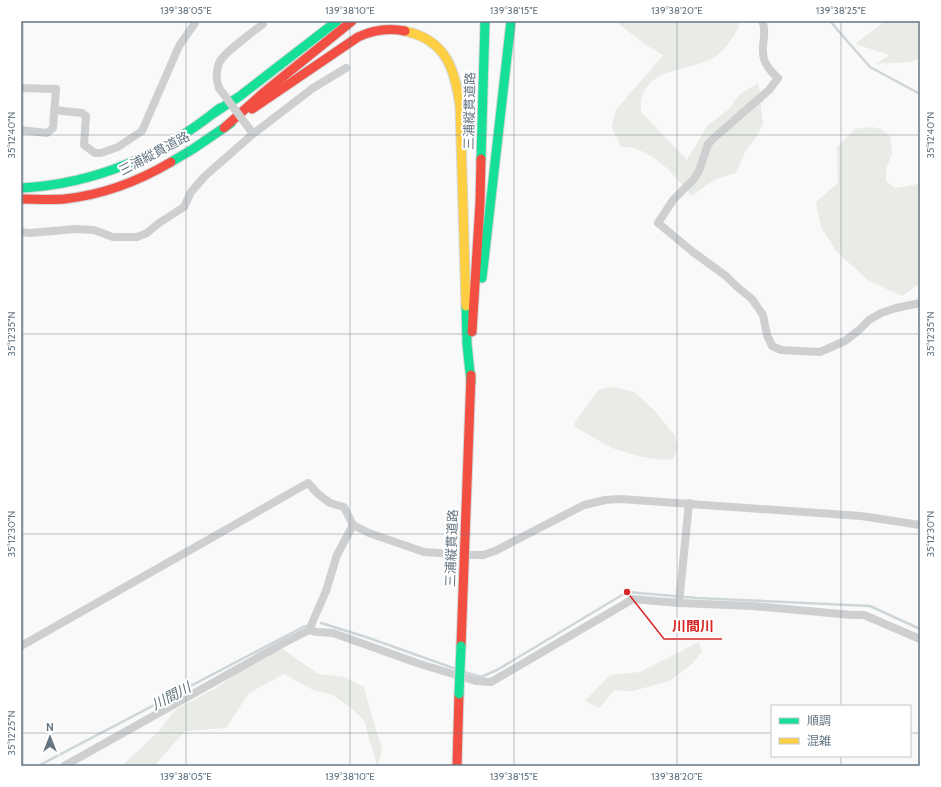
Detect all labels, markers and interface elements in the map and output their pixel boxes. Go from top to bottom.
text: 139°38'05"E [160,4,212,17]
text: 139°38'10"E [325,4,375,17]
text: 139°38'15"E [490,4,538,17]
text: 139°38'20"E [651,4,703,17]
text: 139°38'25"E [816,4,866,17]
street label: 三浦縦貫道路 [460,72,478,150]
text: 35°12'40"N [5,112,18,158]
text: 35°12'40"N [924,112,937,158]
street label: 三浦縦貫道路 [116,128,192,178]
text: 35°12'35"N [5,311,18,357]
text: 35°12'35"N [924,311,937,357]
street label: 三浦縦貫道路 [442,509,460,587]
text: 35°12'30"N [5,511,18,557]
text: 35°12'30"N [924,511,937,557]
callout: 川間川 [664,613,722,639]
text: 川間川 [672,617,714,635]
water label: 川間川 [148,677,196,714]
legend [771,705,911,757]
text: 35°12'25"N [5,711,18,755]
text: 順調 [807,713,831,728]
north arrow [30,717,70,757]
text: N [46,720,54,734]
text: 混雑 [807,733,831,748]
text: 139°38'05"E [160,770,212,783]
text: 139°38'10"E [325,770,375,783]
text: 139°38'15"E [490,770,538,783]
text: 139°38'20"E [651,770,703,783]

